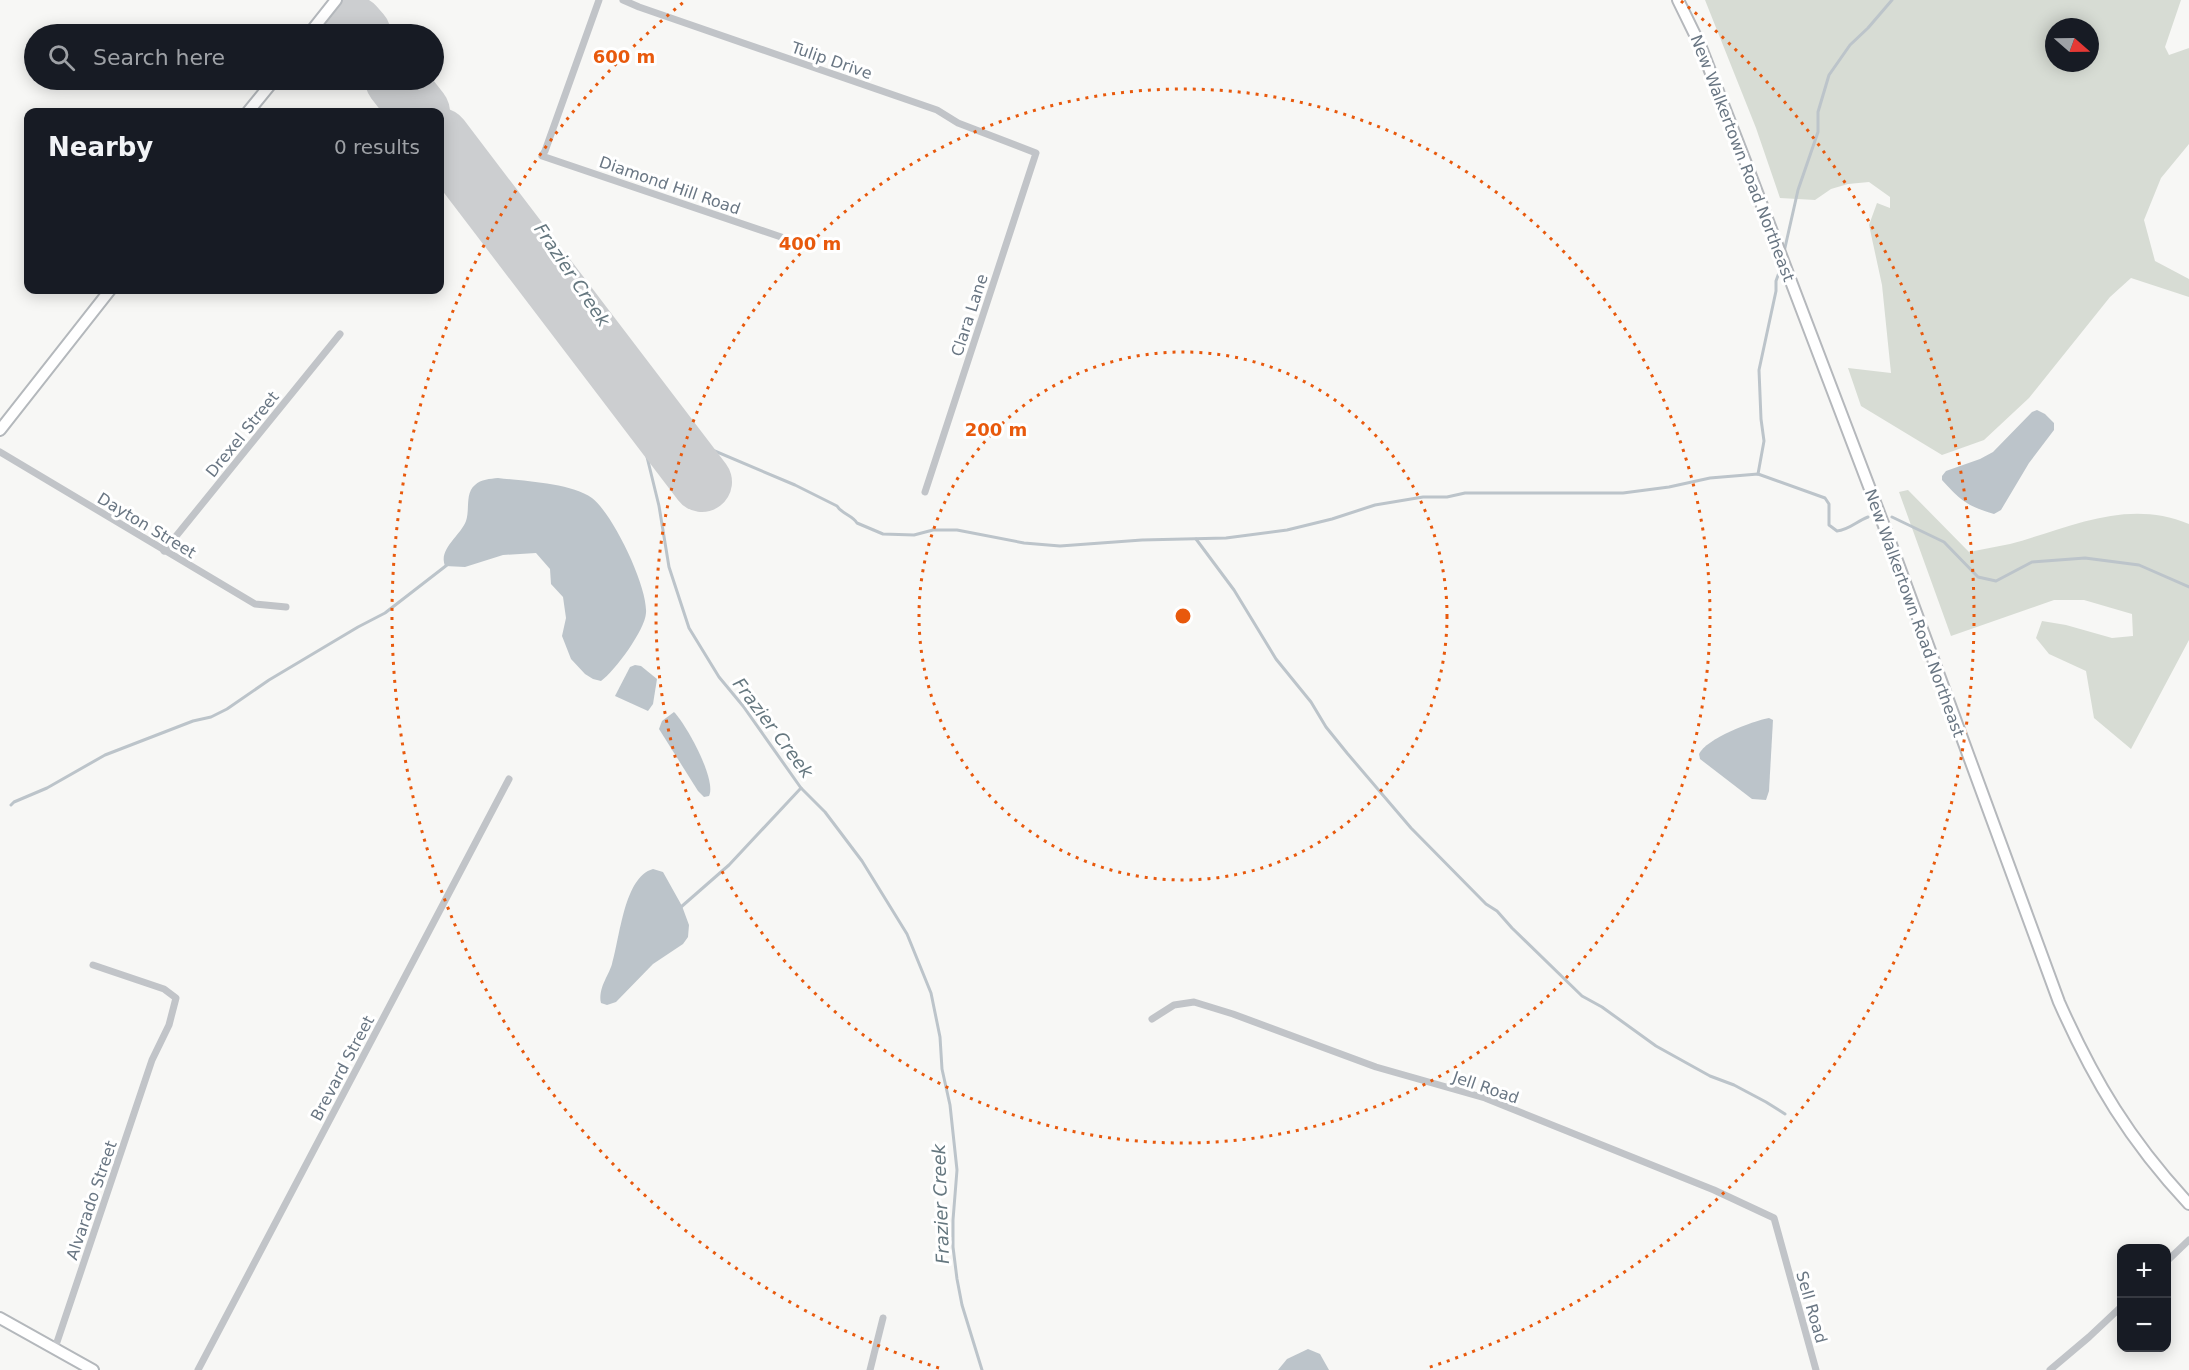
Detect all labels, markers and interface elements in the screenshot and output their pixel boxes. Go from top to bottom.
north arrow [2045,18,2099,72]
search box [24,24,444,90]
street label: New Walkertown Road Northeast [1687,32,1798,284]
street label: Tulip Drive [788,37,875,83]
icon: search [45,41,78,74]
text: Search here [93,45,225,70]
text: 600 m [593,46,655,67]
text: Nearby [48,132,153,162]
text: 0 results [334,135,420,159]
street label: Diamond Hill Road [597,152,743,219]
water label: Frazier Creek [530,219,616,332]
text: 400 m [779,233,841,254]
street label: Clara Lane [947,272,992,359]
street label: Drexel Street [202,388,283,481]
text: 200 m [965,419,1027,440]
street label: New Walkertown Road Northeast [1861,486,1968,740]
street label: Dayton Street [94,489,199,562]
centre of rings [1173,606,1193,626]
water label: Frazier Creek [729,673,819,783]
street label: Brevard Street [307,1012,378,1124]
street label: Jell Road [1449,1067,1521,1108]
street label: Alvarado Street [62,1138,121,1262]
water label: Frazier Creek [928,1142,953,1264]
map controls [2117,1244,2171,1352]
button: + [2117,1244,2171,1298]
street label: Sell Road [1792,1269,1831,1345]
button: − [2117,1298,2171,1352]

